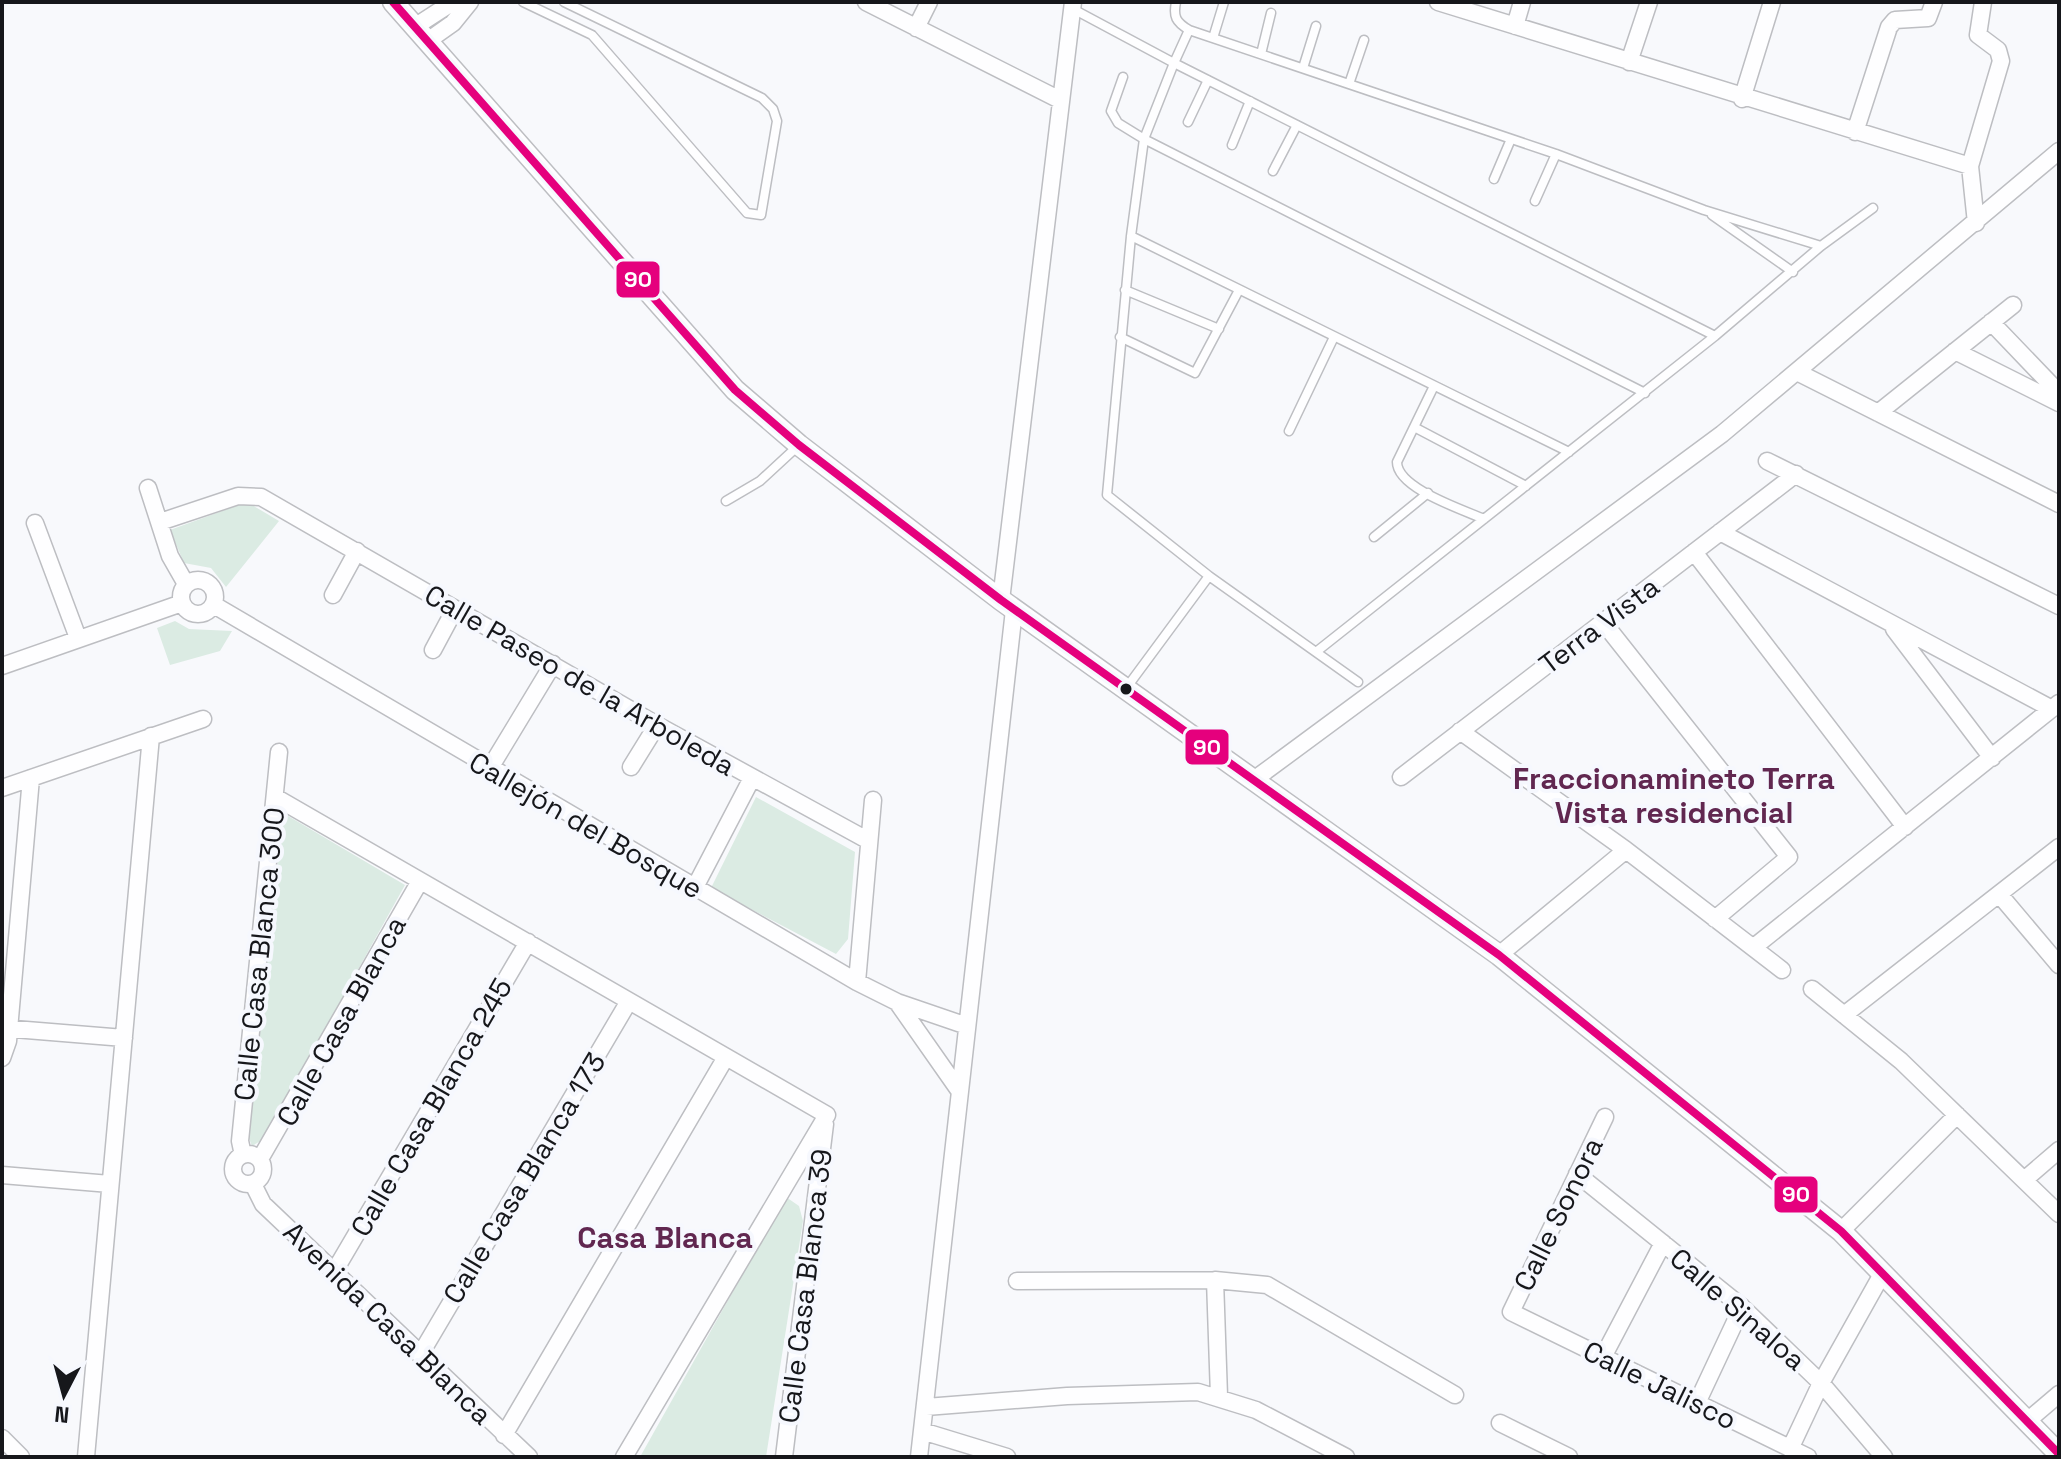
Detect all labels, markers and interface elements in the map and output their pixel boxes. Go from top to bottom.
line badge: 90 [615,260,661,299]
text: 90 [624,265,652,293]
street label: Terra Vista [1532,568,1666,682]
street label: Calle Paseo de la Arboleda [418,576,742,784]
unlabelled marker [1118,681,1134,697]
line badge: 90 [1184,728,1230,766]
text: 90 [1193,733,1221,761]
street label: Callejón del Bosque [463,743,709,907]
district label: Fraccionamineto Terra Vista residencial [1513,759,1835,832]
street label: Calle Casa Blanca 300 [226,805,292,1103]
street label: Calle Casa Blanca [268,910,414,1132]
street label: Calle Casa Blanca 245 [342,971,520,1243]
street label: Calle Casa Blanca 173 [435,1046,613,1310]
street label: Calle Sonora [1505,1131,1611,1297]
street label: Calle Casa Blanca 39 [770,1147,840,1425]
line badge: 90 [1773,1175,1819,1214]
text: 90 [1782,1180,1810,1208]
street label: Avenida Casa Blanca [276,1214,500,1432]
district label: Casa Blanca [577,1218,753,1257]
street label: Calle Sinaloa [1662,1240,1814,1378]
street label: Calle Jalisco [1577,1332,1743,1438]
north arrow [24,1355,104,1435]
text: N [53,1400,71,1430]

